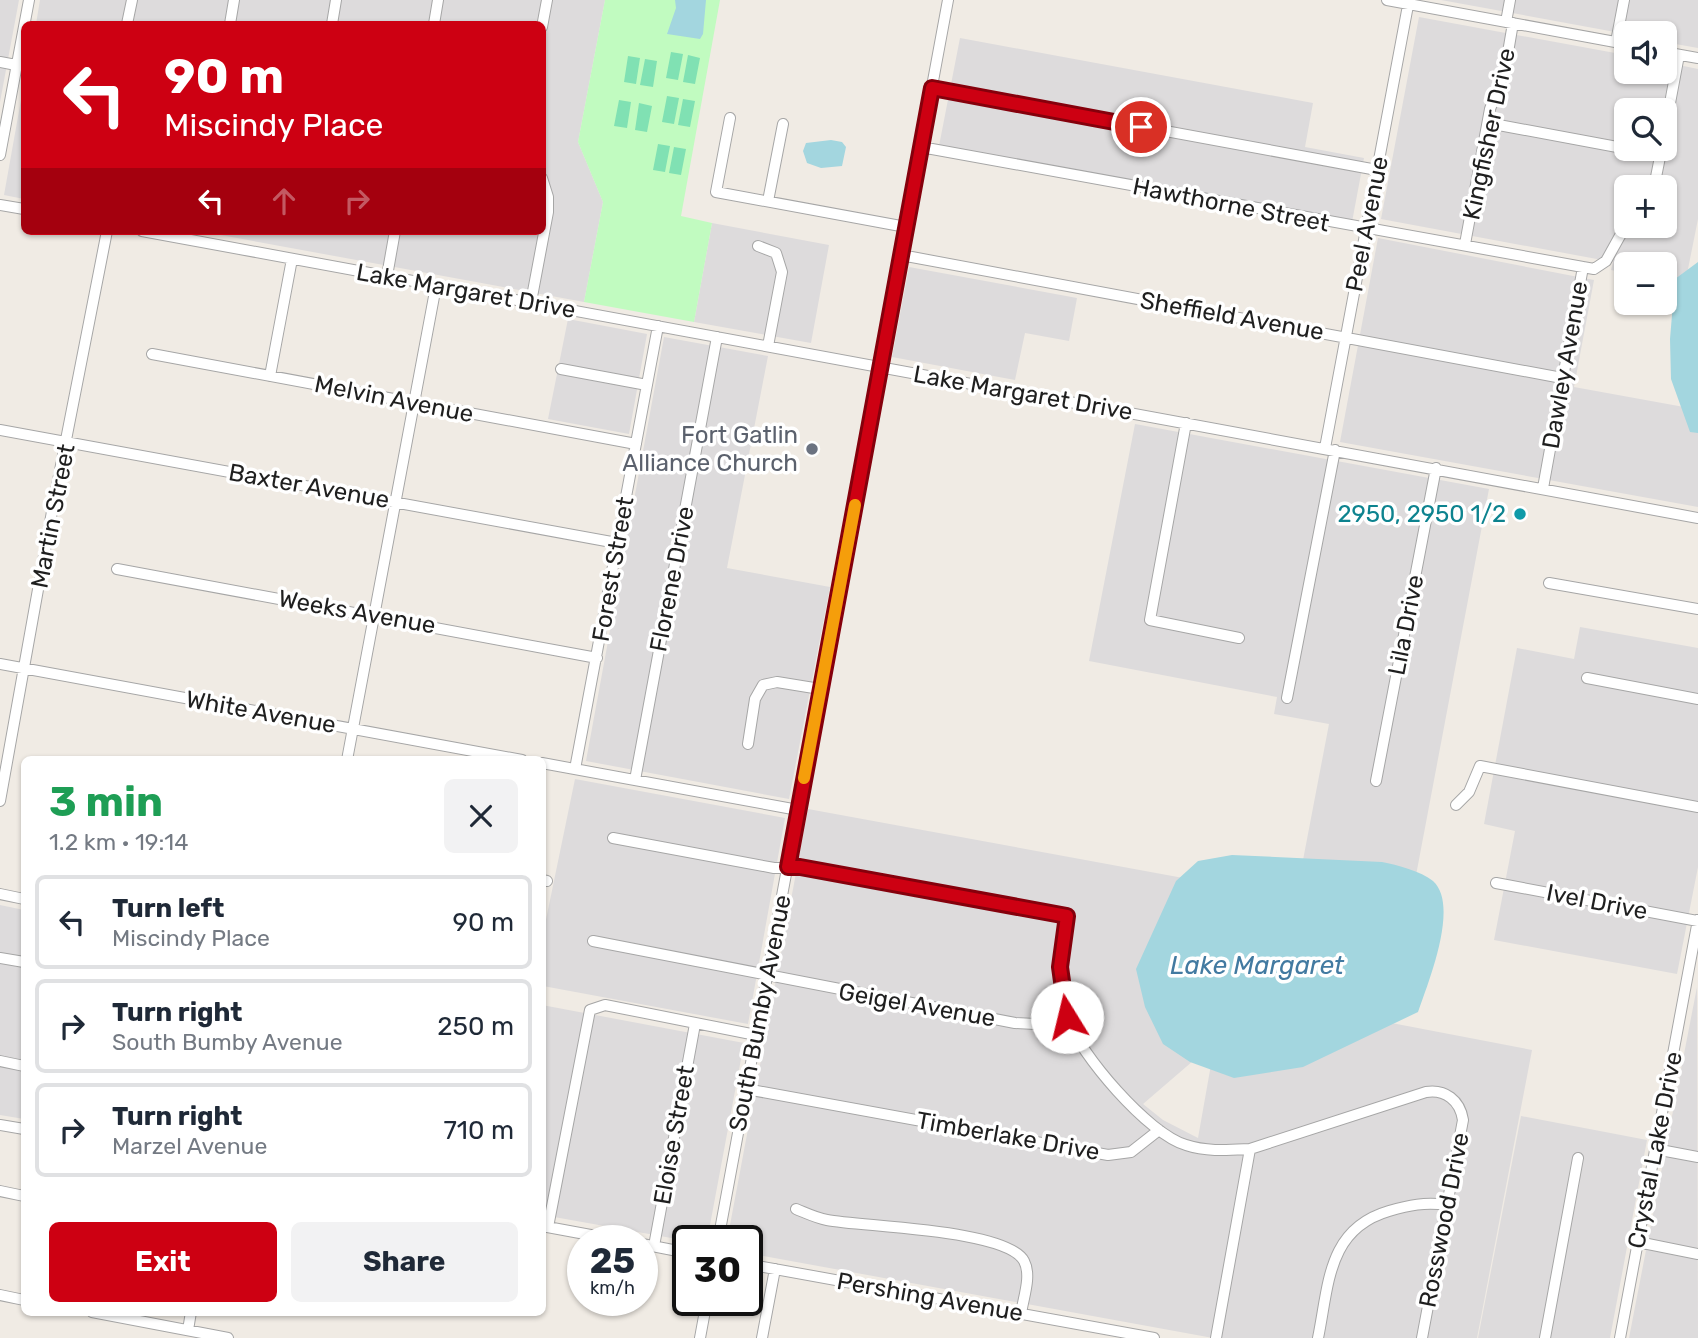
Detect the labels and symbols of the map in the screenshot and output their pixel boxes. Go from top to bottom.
street label: Kingfisher Drive [1457,46,1521,222]
pin [1111,97,1171,157]
street label: Peel Avenue [1340,154,1394,294]
street label: Hawthorne Street [1130,172,1332,238]
street label: Lake Margaret Drive [354,258,578,324]
street label: Dawley Avenue [1536,279,1594,451]
street label: Sheffield Avenue [1138,286,1326,346]
street label: Lake Margaret Drive [911,360,1135,426]
street label: Melvin Avenue [312,370,476,428]
place label: Fort Gatlin Alliance Church [622,421,798,477]
street label: Martin Street [25,441,81,591]
marker: Fort Gatlin Alliance Church [804,441,820,457]
street label: Baxter Avenue [226,458,392,514]
street label: Forest Street [586,494,640,644]
place label: 2950, 2950 1/2 [1337,500,1506,528]
street label: Florene Drive [644,504,700,654]
marker: 2950, 2950 1/2 [1512,506,1528,522]
street label: Lila Drive [1383,572,1429,678]
street label: Weeks Avenue [276,584,438,640]
street label: White Avenue [184,685,338,739]
street label: Ivel Drive [1544,878,1650,926]
street label: South Bumby Avenue [723,892,797,1134]
water label: Lake Margaret [1170,950,1345,981]
street label: Geigel Avenue [837,977,997,1033]
position arrow [1030,980,1104,1054]
street label: Crystal Lake Drive [1622,1049,1688,1251]
street label: Eloise Street [648,1063,700,1207]
street label: Timberlake Drive [914,1106,1102,1166]
street label: Rosswood Drive [1413,1130,1475,1310]
speed limit sign: 30 [672,1225,763,1316]
street label: Pershing Avenue [835,1267,1025,1327]

